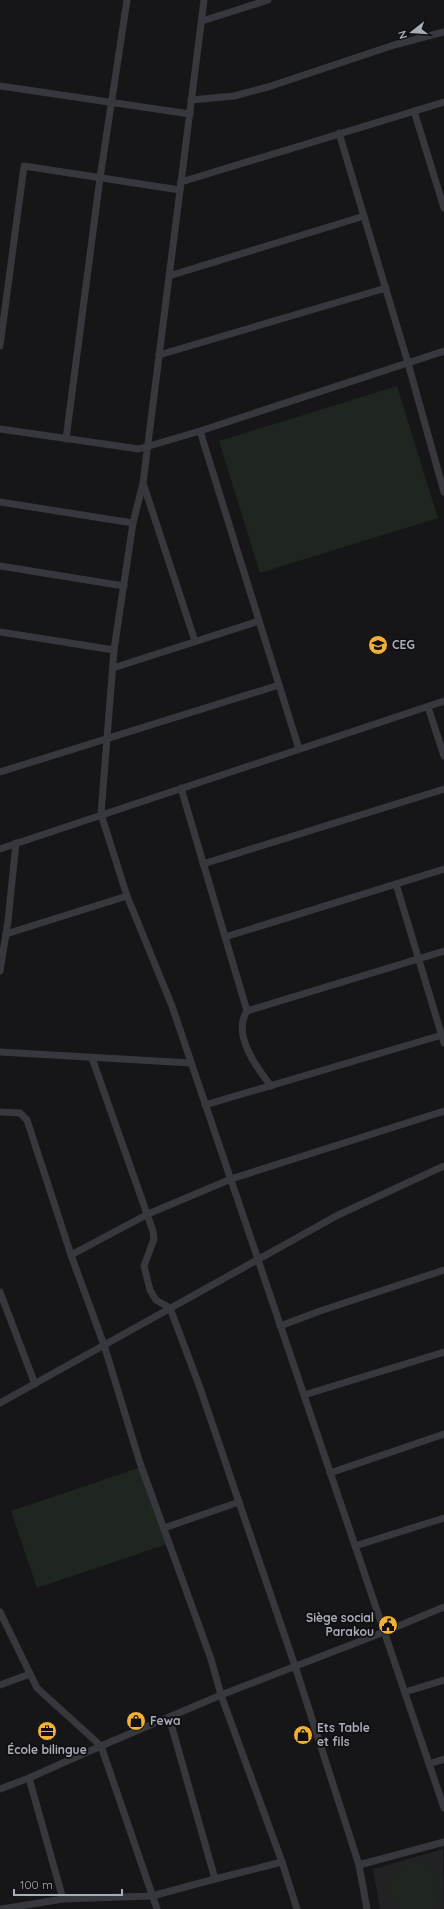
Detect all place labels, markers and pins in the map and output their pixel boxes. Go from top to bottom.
school or university icon: CEG [367,634,389,656]
place label: CEG [392,637,415,652]
place label: Siège social Parakou [306,1610,374,1639]
public building icon: Siège social Parakou [377,1614,399,1636]
shop icon: Fewa [125,1710,147,1732]
place label: Fewa [150,1713,180,1728]
office icon: École bilingue [36,1720,58,1742]
place label: Ets Table et fils [317,1720,370,1749]
shop icon: Ets Table et fils [292,1724,314,1746]
place label: École bilingue [7,1742,87,1757]

